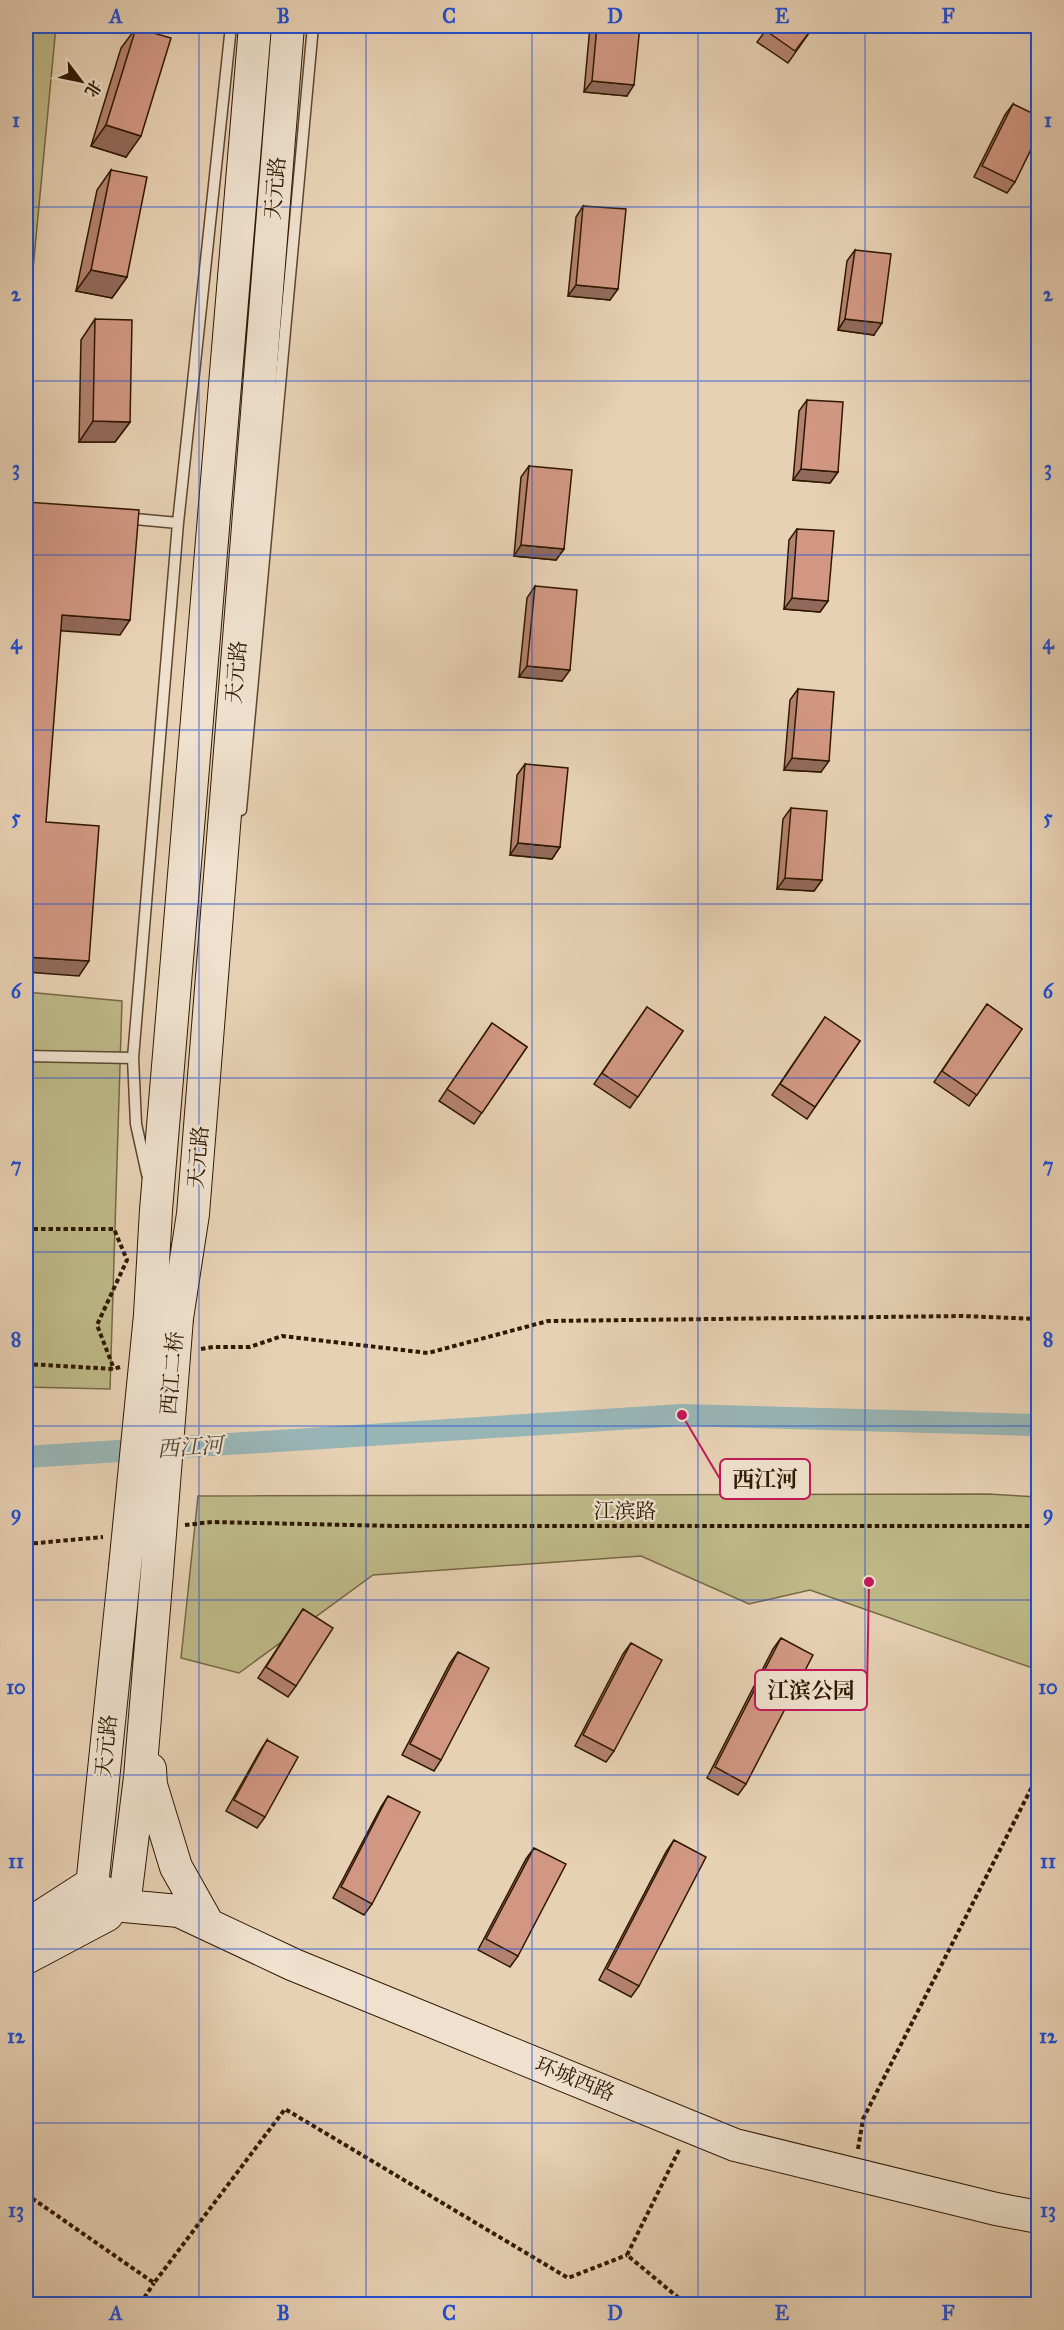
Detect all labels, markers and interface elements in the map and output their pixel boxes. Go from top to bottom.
text: A [107,4,123,28]
text: B [276,4,290,28]
text: C [442,4,456,28]
text: D [607,4,623,28]
text: E [775,4,790,28]
text: F [941,4,955,28]
north arrow [51,51,111,111]
text: 北 [81,77,106,101]
text: 1 [12,108,20,132]
text: 1 [1044,108,1052,132]
street label: 天元路 [259,155,291,221]
text: 2 [11,282,22,306]
text: 2 [1043,282,1054,306]
text: 3 [12,456,20,481]
text: 3 [1044,456,1052,481]
text: 4 [10,630,22,655]
text: 4 [1042,630,1054,655]
street label: 天元路 [220,639,252,705]
text: 5 [11,805,21,829]
text: 5 [1043,805,1053,829]
text: 6 [11,979,23,1003]
text: 6 [1043,979,1055,1003]
street label: 天元路 [182,1124,214,1190]
text: 7 [11,1153,22,1177]
text: 7 [1043,1153,1054,1177]
text: 8 [11,1327,21,1351]
text: 8 [1043,1327,1053,1351]
street label: 西江二桥 [155,1330,189,1416]
water label: 西江河 [156,1431,228,1463]
callout: 西江河 [720,1459,810,1499]
text: 西江河 [732,1466,798,1493]
street label: 江滨路 [594,1498,657,1524]
text: 9 [11,1501,21,1526]
text: 9 [1043,1501,1053,1526]
callout: 江滨公园 [755,1670,867,1710]
text: 10 [6,1675,26,1699]
text: 10 [1038,1675,1058,1699]
text: 江滨公园 [767,1677,855,1704]
street label: 天元路 [90,1713,122,1779]
text: 11 [8,1849,24,1873]
text: 11 [1040,1849,1056,1873]
text: 12 [7,2024,26,2048]
text: 12 [1039,2024,1058,2048]
street label: 环城西路 [531,2051,619,2107]
text: 13 [8,2198,24,2223]
text: 13 [1040,2198,1056,2223]
text: A [107,2301,123,2325]
text: B [276,2301,290,2325]
text: C [442,2301,456,2325]
text: D [607,2301,623,2325]
text: E [775,2301,790,2325]
text: F [941,2301,955,2325]

